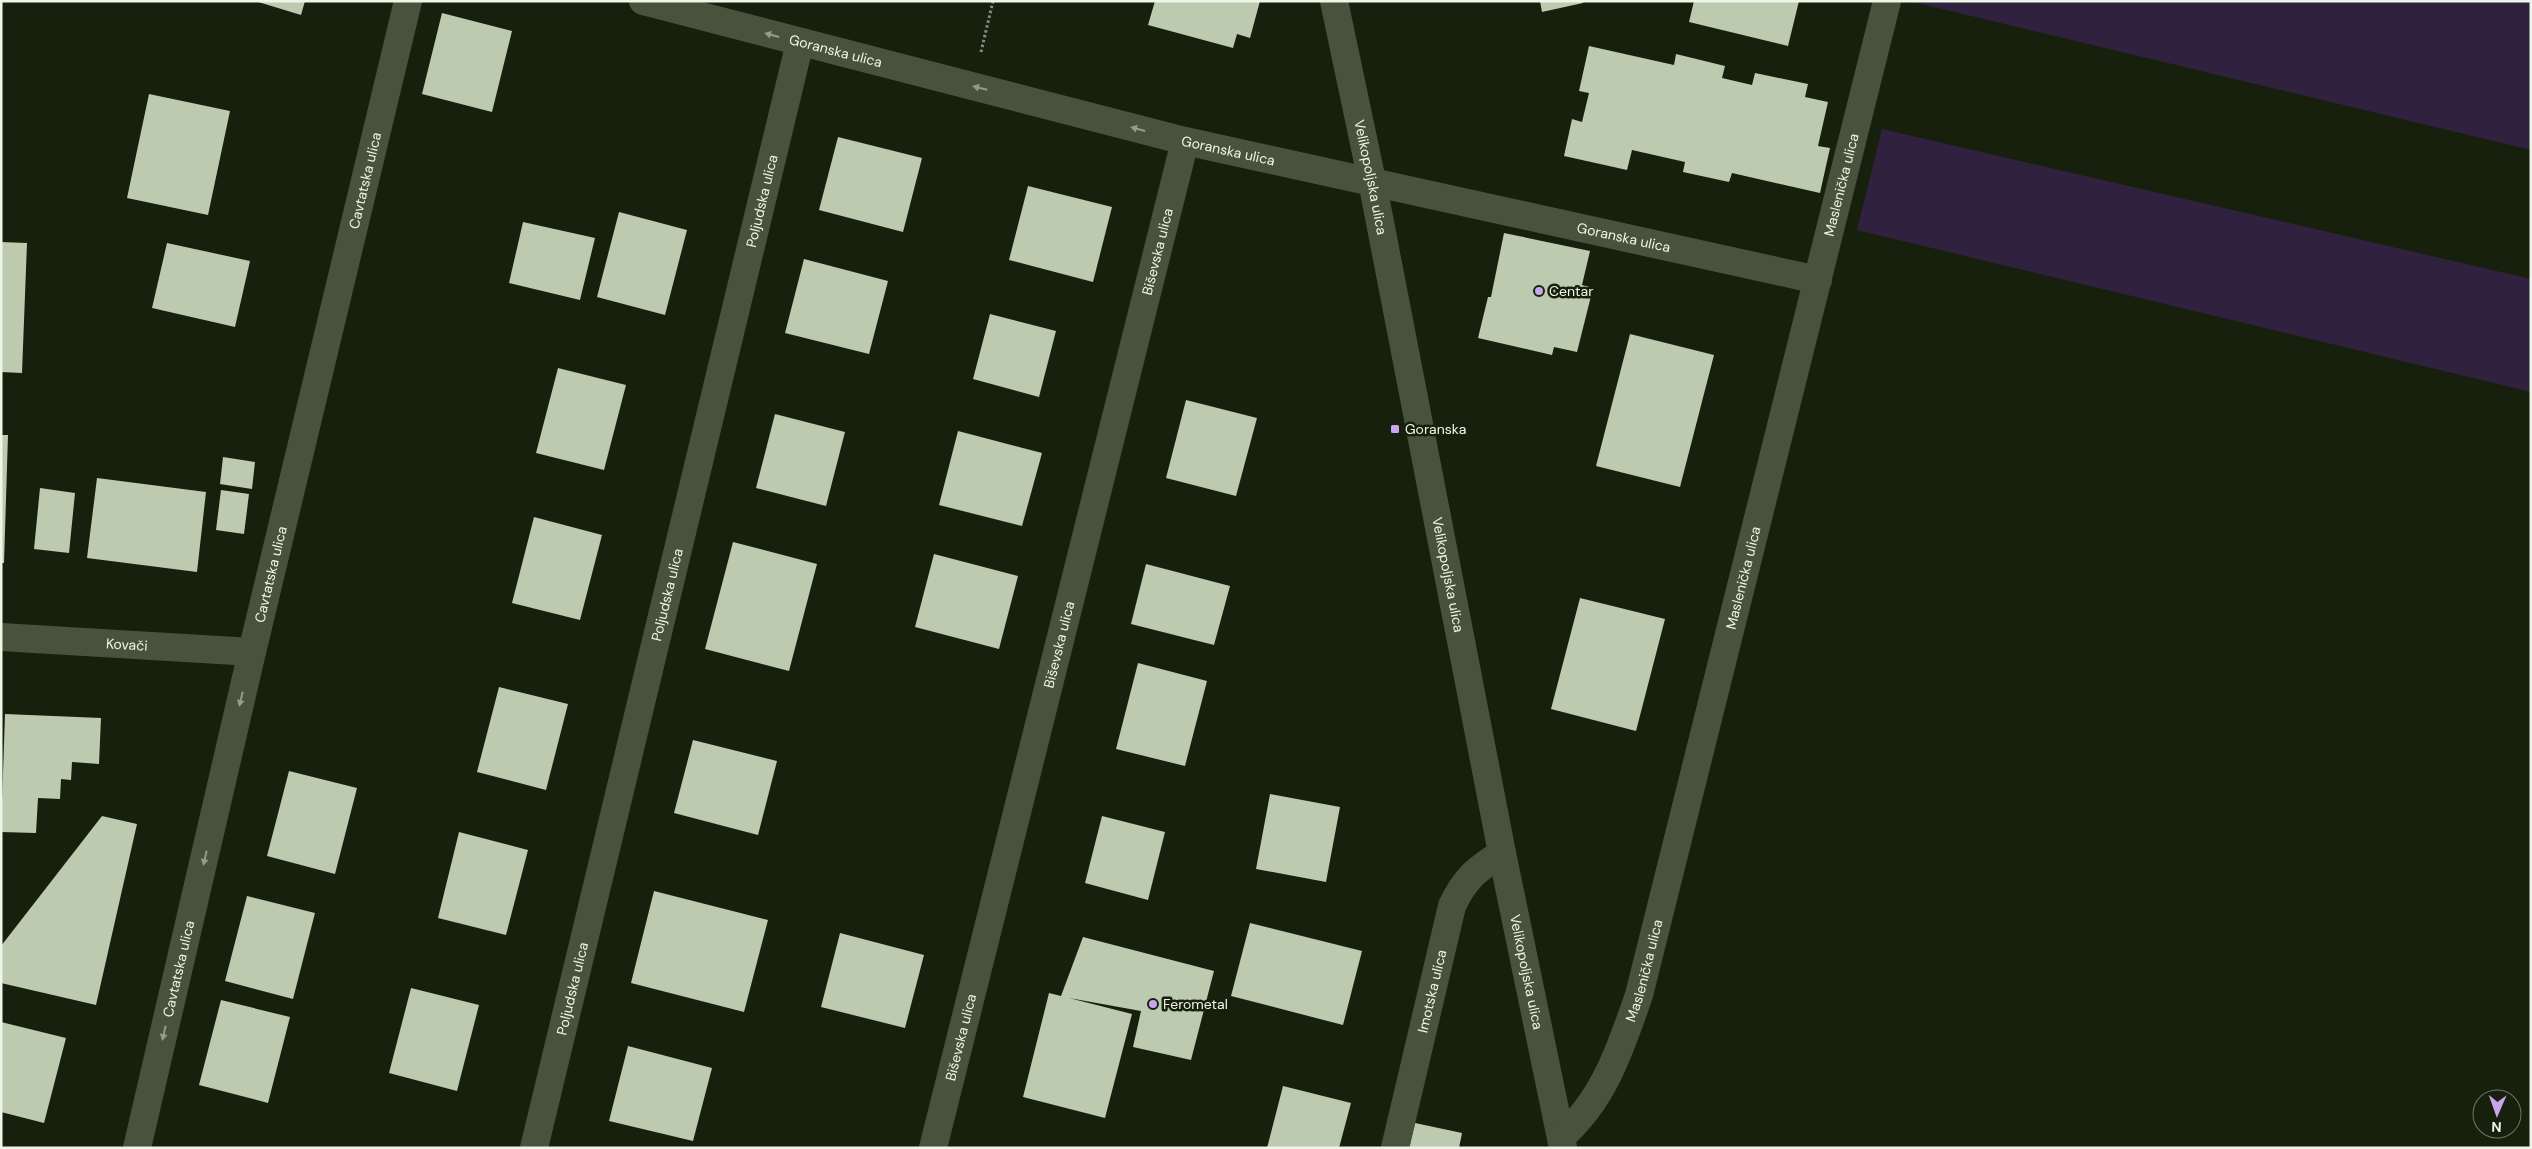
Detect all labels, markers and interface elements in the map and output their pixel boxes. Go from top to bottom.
street label: Goranska ulica [787,30,884,71]
one-way arrow [764,31,780,39]
one-way arrow [973,84,988,92]
street label: Velikopoljska ulica [1350,118,1391,236]
one-way arrow [1130,125,1145,133]
street label: Cavtatska ulica [345,130,385,231]
street label: Goranska ulica [1180,131,1277,169]
street label: Maslenička ulica [1820,132,1863,238]
street label: Poljudska ulica [742,153,782,249]
street label: Biševska ulica [1138,206,1177,297]
street label: Goranska ulica [1575,218,1672,256]
place label: Centar [1549,282,1593,300]
marker: Centar [1533,285,1545,297]
place label: Goranska [1405,420,1466,438]
marker: Goranska [1389,423,1401,435]
street label: Velikopoljska ulica [1428,516,1468,634]
street label: Cavtatska ulica [250,524,291,624]
street label: Maslenička ulica [1722,525,1765,631]
street label: Poljudska ulica [647,547,687,643]
street label: Biševska ulica [1039,599,1079,690]
street label: Kovači [105,634,148,655]
one-way arrow [237,692,245,707]
one-way arrow [201,850,209,865]
street label: Velikopoljska ulica [1506,913,1547,1031]
street label: Maslenička ulica [1621,917,1667,1024]
street label: Cavtatska ulica [159,919,198,1019]
street label: Poljudska ulica [552,940,592,1037]
street label: Imotska ulica [1413,948,1450,1035]
street label: Biševska ulica [941,992,980,1083]
place label: Ferometal [1163,995,1228,1013]
marker: Ferometal [1147,998,1159,1010]
one-way arrow [160,1026,168,1041]
north arrow [2472,1089,2522,1139]
text: N [2491,1118,2502,1136]

